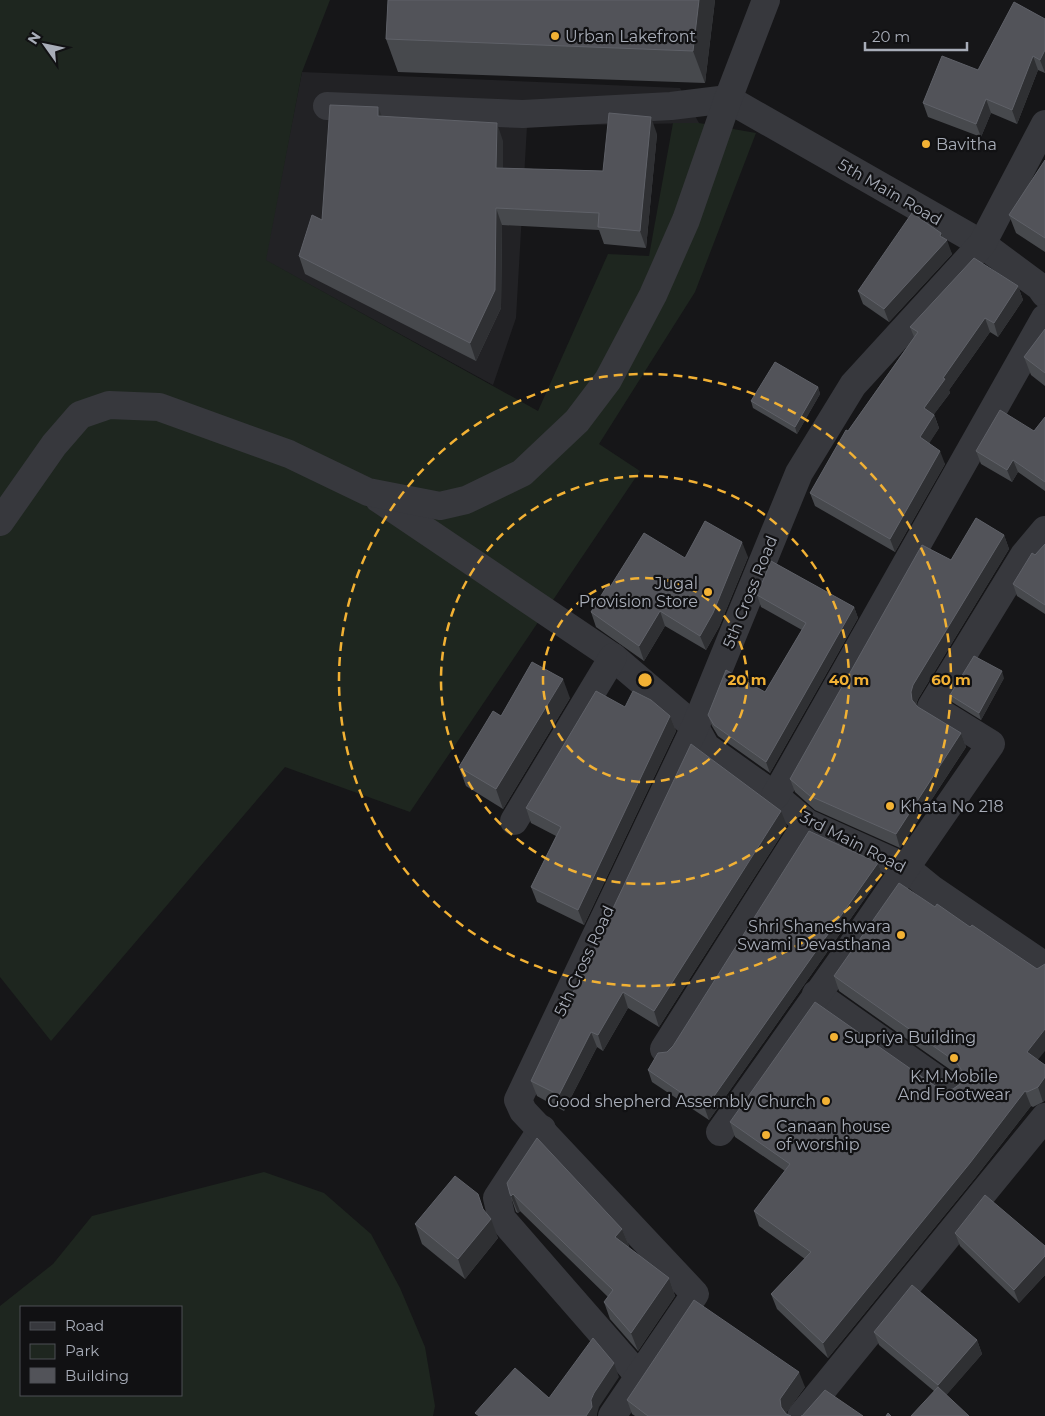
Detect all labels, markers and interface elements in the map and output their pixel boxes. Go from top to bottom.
north arrow [20,20,70,70]
scale bar [865,20,968,52]
place label: Urban Lakefront [565,27,696,46]
text: 20 m [872,27,910,46]
text: N [23,28,45,48]
marker: Urban Lakefront [549,30,561,42]
place label: Bavitha [936,135,997,154]
marker: Bavitha [920,138,932,150]
street label: 5th Main Road [835,155,945,229]
street label: 5th Cross Road [719,533,781,651]
place label: Jugal Provision Store [579,574,698,611]
marker: Jugal Provision Store [702,586,714,598]
text: 20 m [727,670,767,689]
text: 40 m [829,670,869,689]
text: 60 m [931,670,971,689]
centre of rings [636,671,654,689]
place label: Khata No 218 [900,797,1004,816]
marker: Khata No 218 [884,800,896,812]
street label: 3rd Main Road [797,807,909,877]
street label: 5th Cross Road [550,903,618,1019]
place label: Shri Shaneshwara Swami Devasthana [737,917,891,954]
marker: Shri Shaneshwara Swami Devasthana [895,929,907,941]
place label: Supriya Building [844,1028,976,1047]
marker: Supriya Building [828,1031,840,1043]
marker: K.M.Mobile And Footwear [948,1052,960,1064]
place label: K.M.Mobile And Footwear [898,1067,1010,1104]
place label: Good shepherd Assembly Church [547,1092,816,1111]
marker: Good shepherd Assembly Church [820,1095,832,1107]
place label: Canaan house of worship [776,1117,890,1154]
marker: Canaan house of worship [760,1129,772,1141]
legend [20,1306,182,1396]
text: Road [65,1316,104,1335]
text: Park [65,1341,99,1360]
text: Building [65,1366,129,1385]

